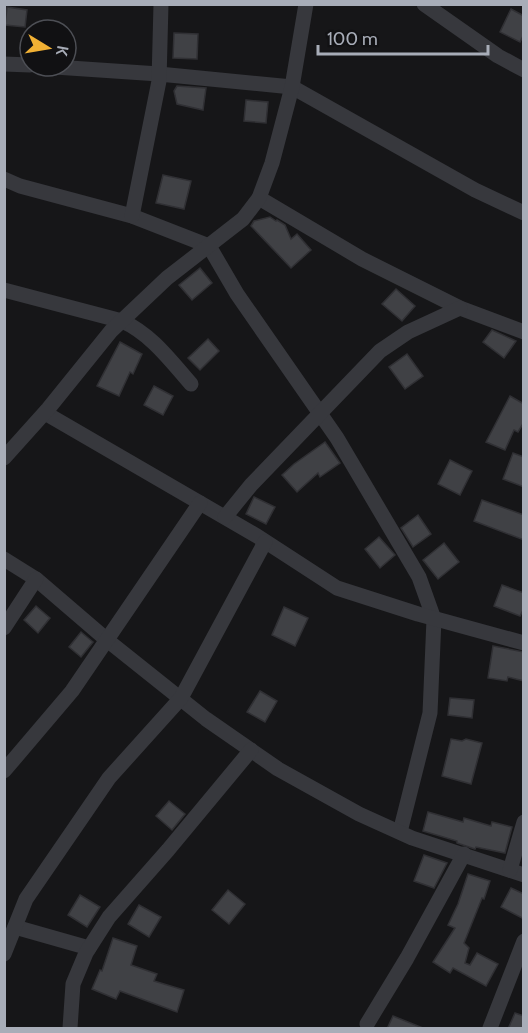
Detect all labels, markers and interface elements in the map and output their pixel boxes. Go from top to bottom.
north arrow [18,18,78,78]
scale bar [318,18,488,56]
text: 100 m [327,28,378,50]
text: K [52,44,73,58]

